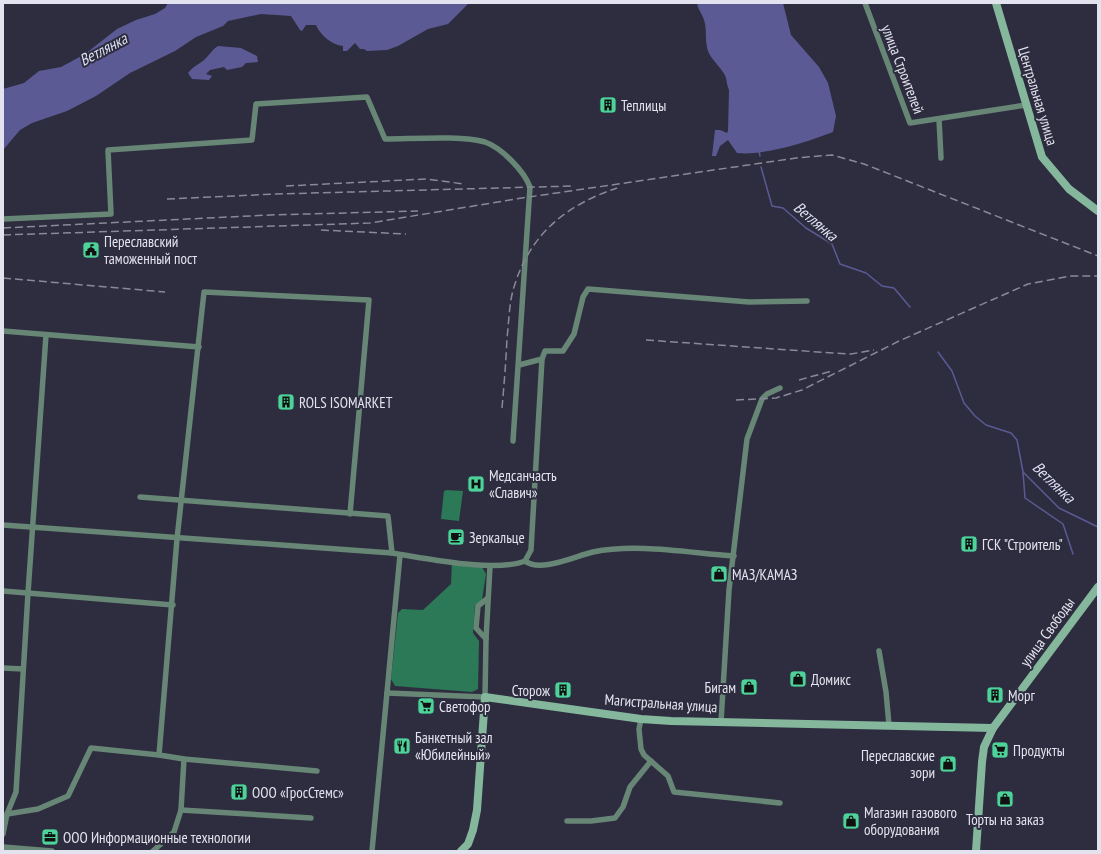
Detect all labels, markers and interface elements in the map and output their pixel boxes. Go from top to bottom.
street label: улица Строителей [877,22,929,116]
water label: Ветлянка [76,27,132,70]
street label: Центральная улица [1014,44,1062,148]
building icon: Теплицы [598,95,618,115]
place label: Теплицы [621,96,666,115]
water label: Ветлянка [790,197,843,246]
place label: Переславский таможенный пост [104,232,197,268]
public building icon: Переславский таможенный пост [81,240,101,260]
building icon: ROLS ISOMARKET [276,392,296,412]
place label: ROLS ISOMARKET [299,393,393,412]
water label: Ветлянка [1029,457,1081,508]
place label: Медсанчасть «Славич» [489,466,557,502]
hospital icon: Медсанчасть «Славич» [466,474,486,494]
cafe icon: Зеркальце [446,527,466,547]
place label: Зеркальце [469,528,525,547]
building icon: ГСК "Строитель" [959,534,979,554]
place label: ГСК "Строитель" [982,535,1063,554]
shop icon: МАЗ/КАМАЗ [709,564,729,584]
place label: МАЗ/КАМАЗ [732,565,797,584]
street label: улица Свободы [1016,594,1078,670]
shop icon: Домикс [788,669,808,689]
place label: Домикс [811,670,851,689]
shop icon: Бигам [739,677,759,697]
place label: Бигам [704,678,736,697]
building icon: Сторож [553,680,573,700]
place label: Сторож [512,681,551,700]
building icon: Морг [985,685,1005,705]
place label: Морг [1008,686,1036,705]
street label: Магистральная улица [604,690,718,716]
supermarket icon: Светофор [416,696,436,716]
place label: Светофор [439,697,490,716]
place label: Банкетный зал «Юбилейный» [415,728,493,764]
restaurant icon: Банкетный зал «Юбилейный» [392,736,412,756]
supermarket icon: Продукты [990,740,1010,760]
place label: Продукты [1013,741,1065,760]
place label: Переславские зори [861,746,935,782]
shop icon: Переславские зори [938,754,958,774]
building icon: ООО «ГросСтемс» [229,782,249,802]
place label: ООО «ГросСтемс» [252,783,344,802]
shop icon: Торты на заказ [995,789,1015,809]
place label: Магазин газового оборудования [864,803,957,839]
place label: Торты на заказ [966,810,1044,829]
shop icon: Магазин газового оборудования [841,811,861,831]
office icon: ООО Информационные технологии [40,827,60,847]
place label: ООО Информационные технологии [63,828,251,847]

